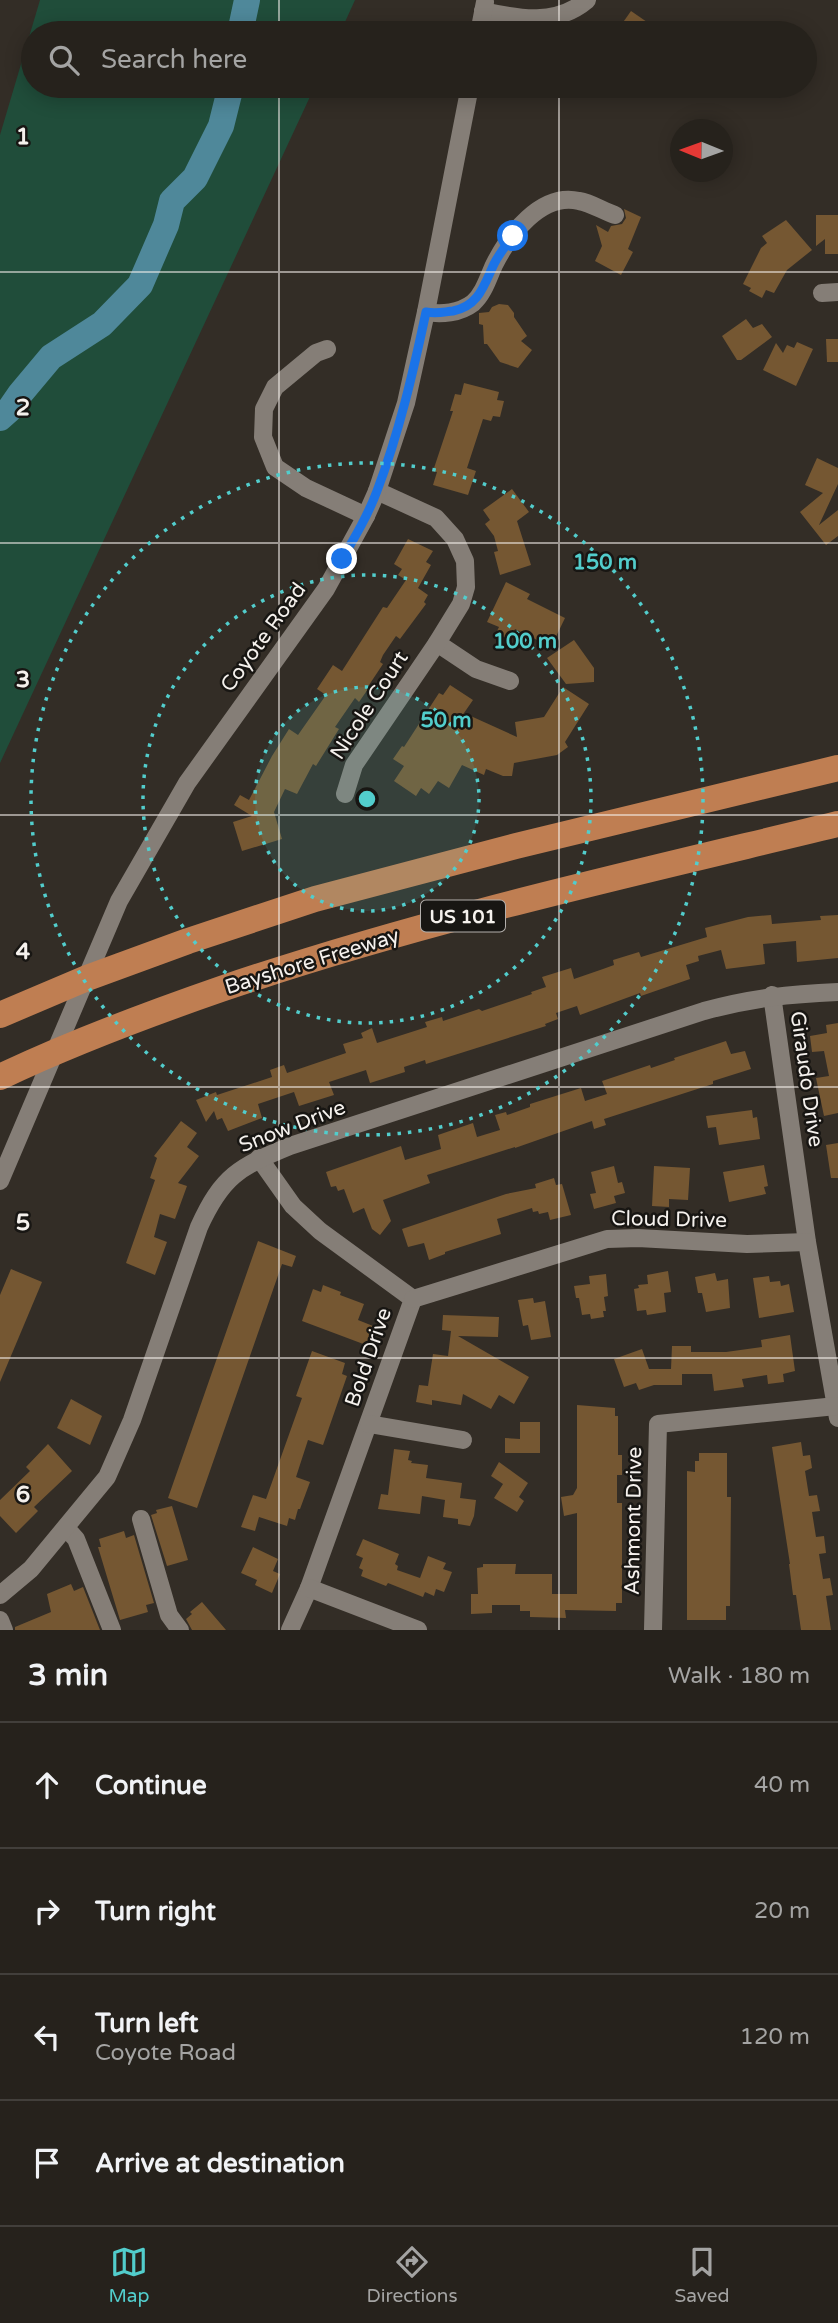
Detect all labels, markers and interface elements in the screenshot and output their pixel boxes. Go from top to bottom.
search box [21,21,817,98]
icon: search [45,41,83,79]
text: Search here [101,44,247,75]
north arrow [670,119,733,182]
text: 1 [16,123,30,151]
route start [497,220,528,251]
text: 2 [16,394,30,422]
route end [326,543,357,574]
text: 150 m [573,550,637,575]
street label: Coyote Road [215,578,311,697]
text: 100 m [493,629,557,654]
street label: Nicole Court [325,646,414,764]
text: 3 [16,666,30,694]
text: 50 m [420,708,472,733]
centre of rings [355,787,379,811]
road number: US 101 [421,900,505,932]
street label: Bayshore Freeway [222,923,402,1000]
text: 4 [16,938,31,966]
street label: Giraudo Drive [785,1010,828,1149]
street label: Snow Drive [235,1095,349,1158]
street label: Cloud Drive [611,1206,727,1233]
text: 5 [16,1209,30,1237]
street label: Bold Drive [340,1304,397,1410]
street label: Ashmont Drive [620,1447,647,1595]
text: 6 [16,1481,30,1509]
text: 3 min [28,1657,108,1694]
text: Walk · 180 m [668,1662,810,1690]
icon: ahead [28,1766,66,1804]
text: Continue [95,1770,207,1801]
text: 40 m [754,1771,810,1799]
icon: right [28,1892,66,1930]
text: Turn right [95,1896,216,1927]
text: 20 m [754,1897,810,1925]
text: Turn left [95,2008,198,2039]
icon: left [28,2018,66,2056]
text: 120 m [740,2023,810,2051]
text: Coyote Road [95,2039,236,2067]
icon: arrive [28,2144,66,2182]
text: Arrive at destination [95,2148,345,2179]
tab: Map [109,2243,150,2307]
tab: Directions [367,2243,458,2307]
tab: Saved [675,2243,729,2307]

